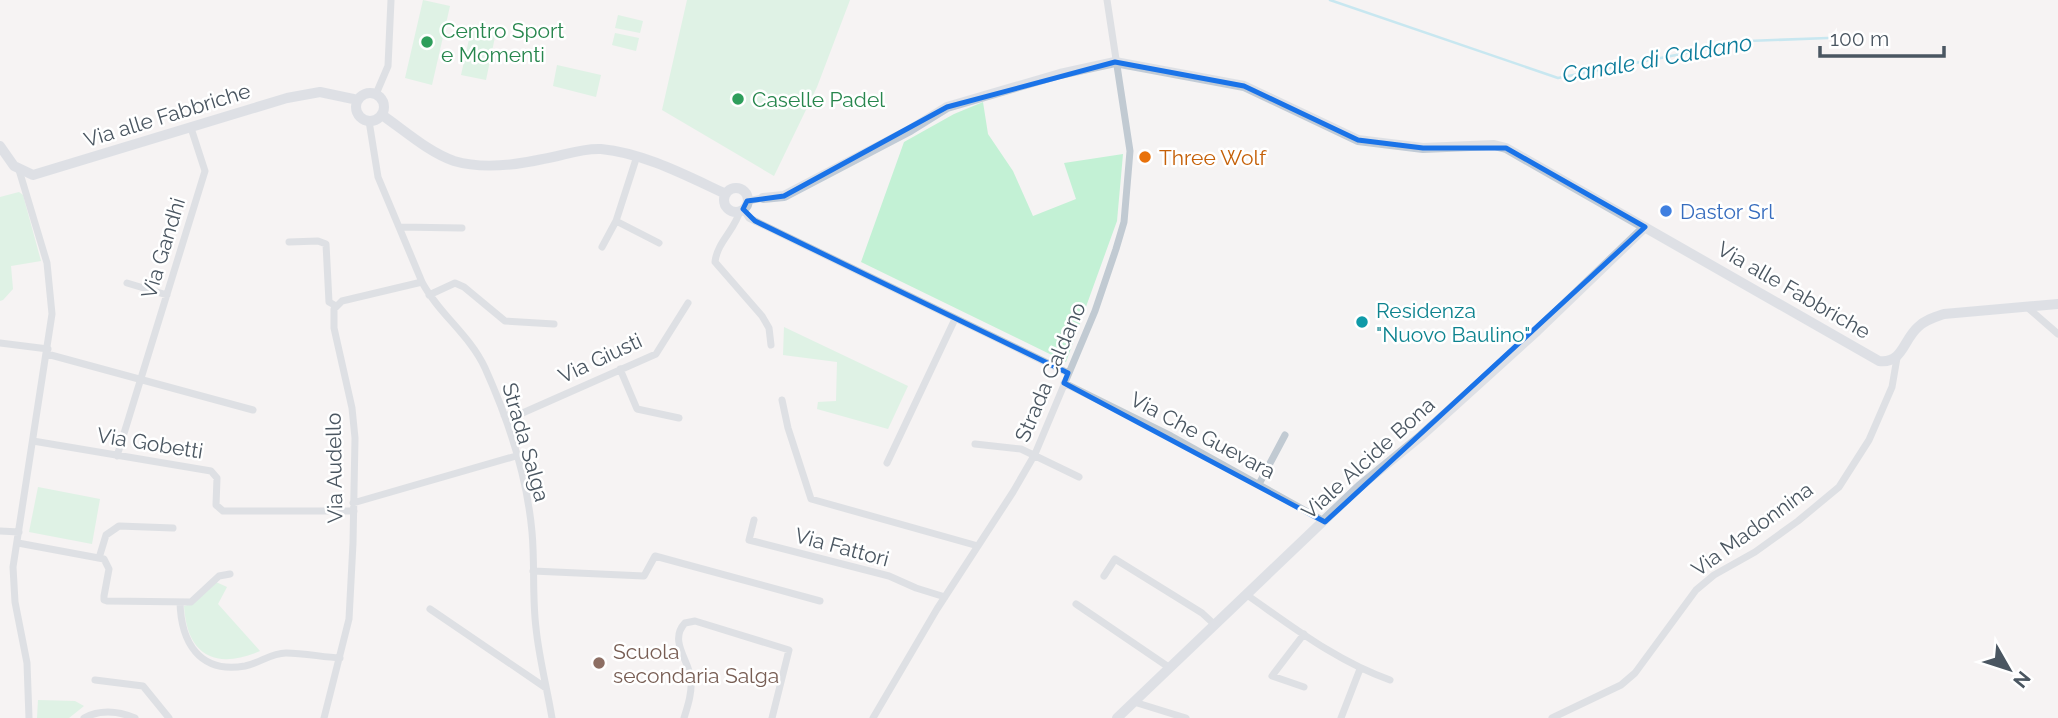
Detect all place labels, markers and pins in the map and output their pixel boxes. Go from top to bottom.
place label: Centro Sport e Momenti [441,18,564,67]
marker: Centro Sport e Momenti [419,34,435,50]
place label: Caselle Padel [752,87,885,112]
marker: Caselle Padel [730,91,746,107]
place label: Three Wolf [1159,145,1267,170]
marker: Three Wolf [1137,149,1153,165]
place label: Dastor Srl [1680,199,1774,224]
marker: Dastor Srl [1658,203,1674,219]
place label: Residenza "Nuovo Baulino" [1376,298,1530,347]
marker: Residenza "Nuovo Baulino" [1354,314,1370,330]
place label: Scuola secondaria Salga [613,639,779,688]
marker: Scuola secondaria Salga [591,655,607,671]

